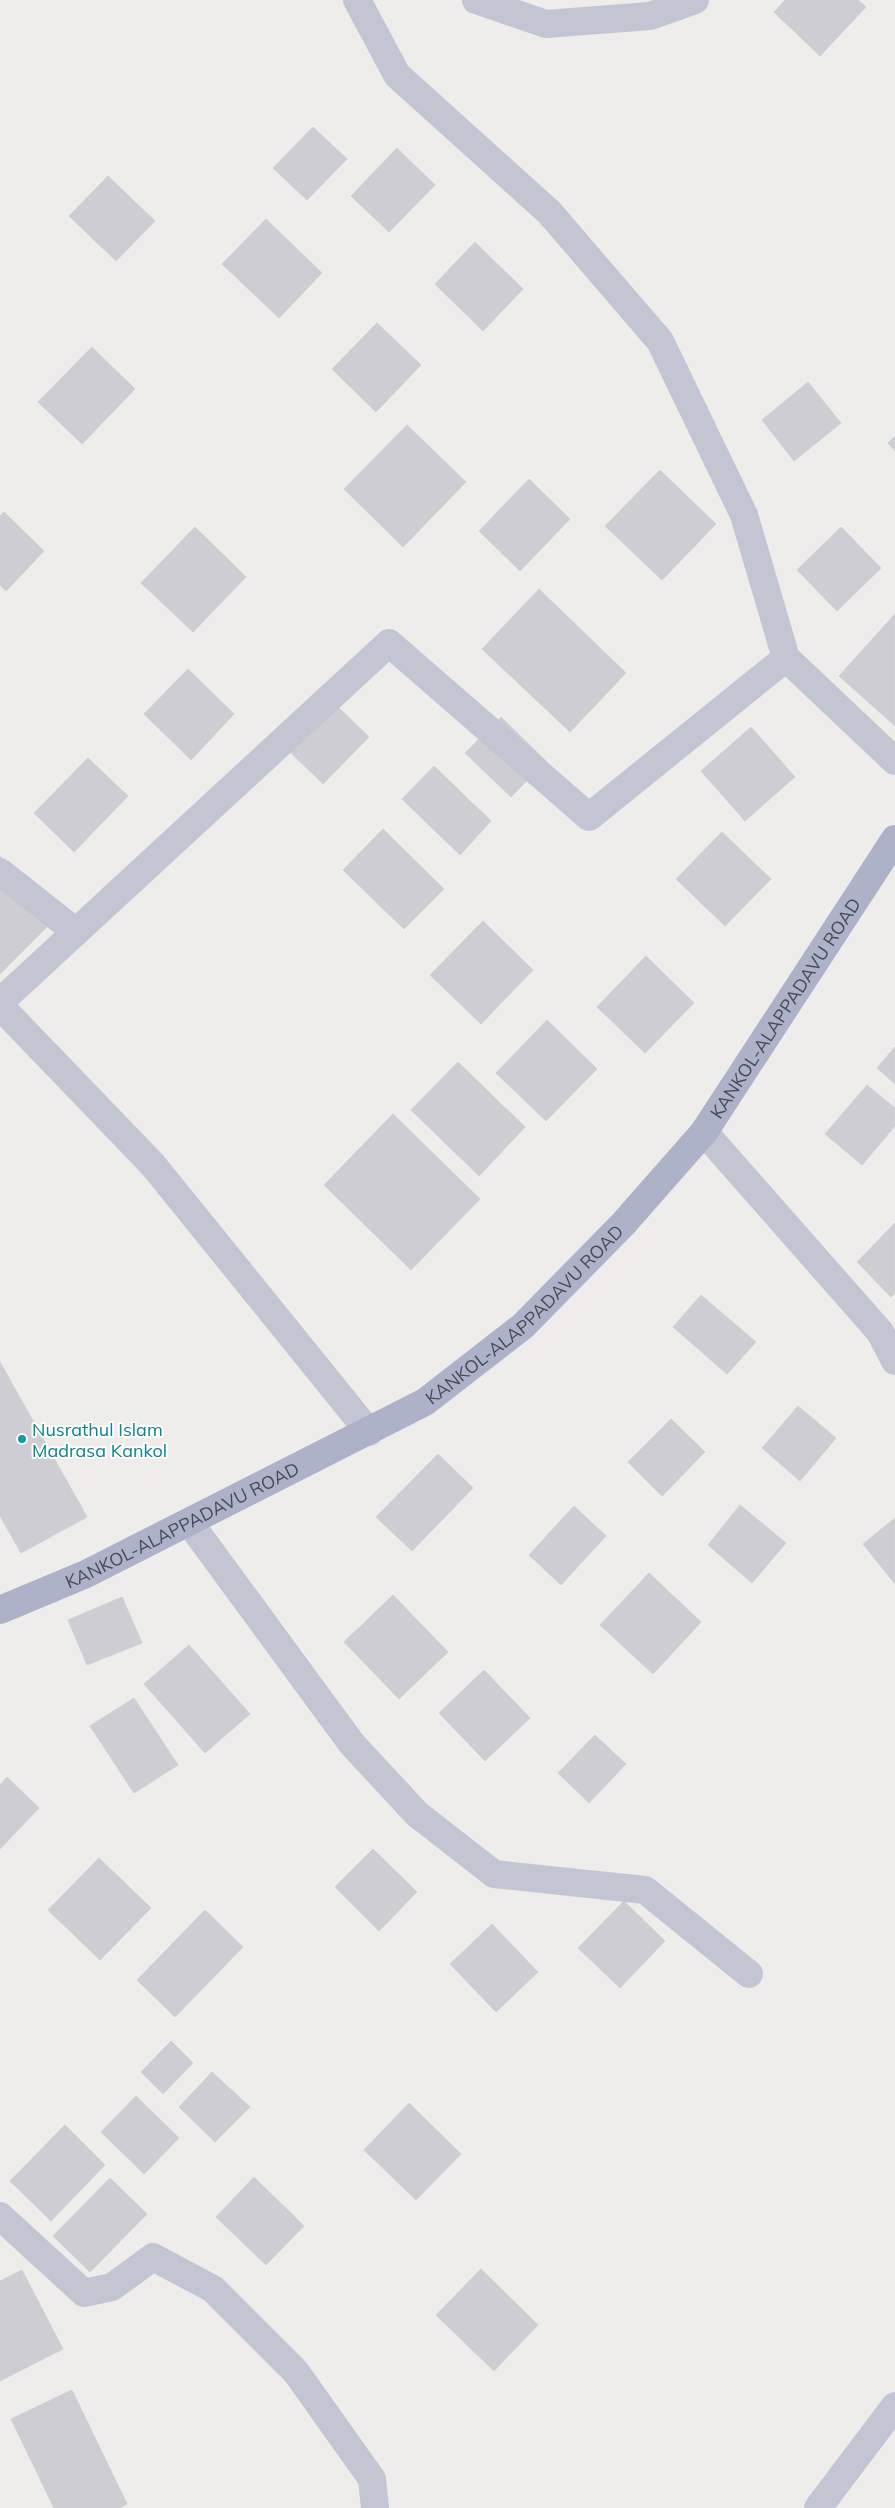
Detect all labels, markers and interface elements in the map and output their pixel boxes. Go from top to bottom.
street label: KANKOL-ALAPPADAVU ROAD [705,893,865,1123]
street label: KANKOL-ALAPPADAVU ROAD [420,1219,628,1409]
place label: Nusrathul Islam Madrasa Kankol [32,1418,167,1462]
marker: Nusrathul Islam Madrasa Kankol [16,1433,28,1445]
street label: KANKOL-ALAPPADAVU ROAD [62,1456,303,1593]

